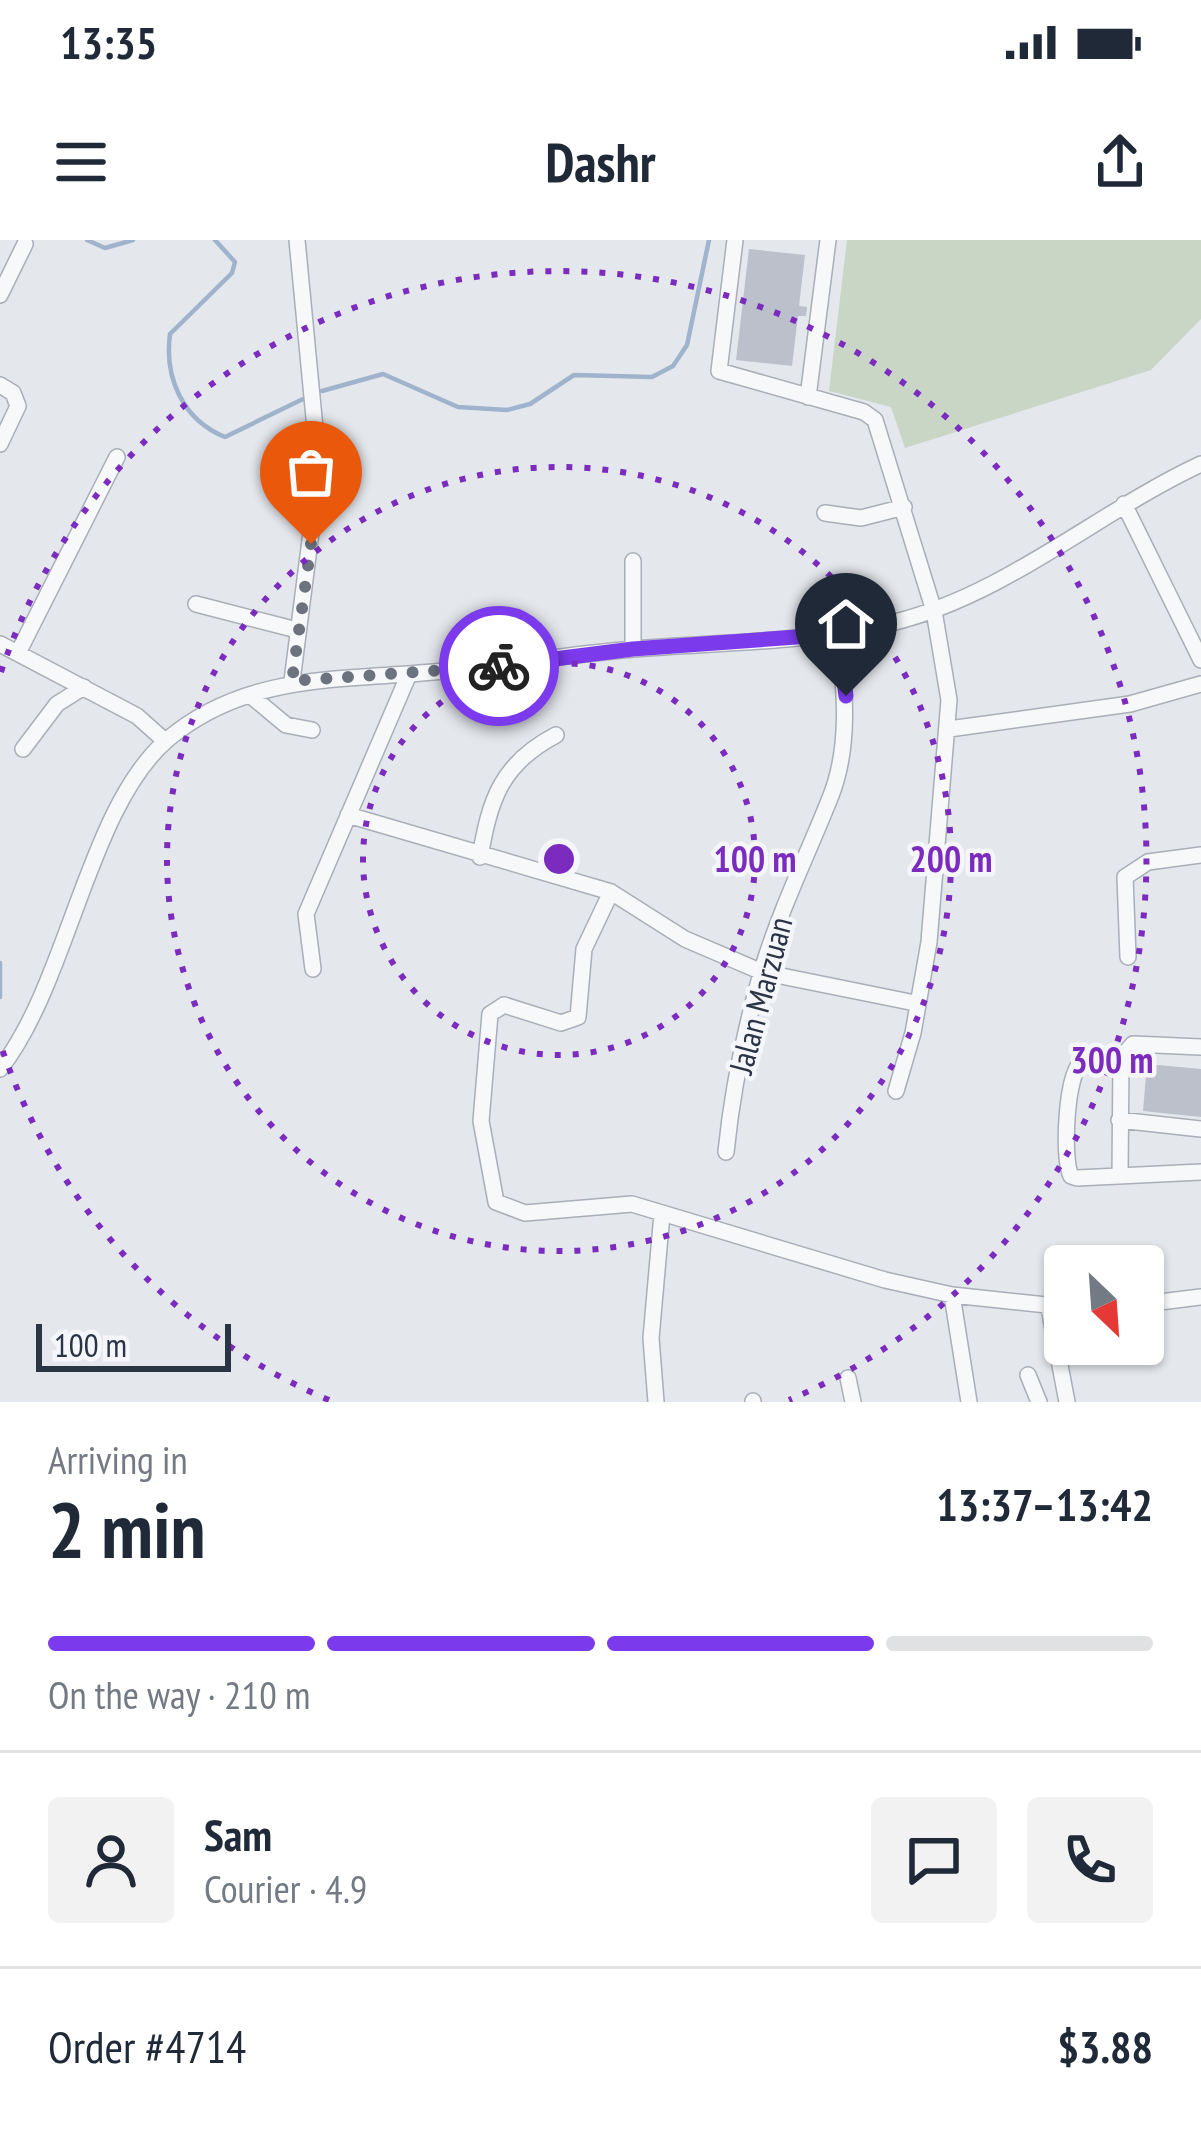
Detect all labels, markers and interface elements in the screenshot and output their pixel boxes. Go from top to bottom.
text: 13:35 [60,13,157,71]
text: Dashr [545,127,656,197]
icon: menu [48,129,114,195]
icon: share [1087,129,1153,195]
pin [260,421,362,544]
icon: bag [278,439,344,505]
pin [795,573,897,696]
icon: home [813,591,879,657]
courier [439,606,559,726]
icon: bike [466,633,532,699]
text: 100 m [714,835,796,882]
text: 200 m [910,835,992,882]
centre of rings [538,838,580,880]
street label: Jalan Marzuan [718,912,802,1079]
text: 300 m [1071,1036,1153,1083]
north arrow [1044,1245,1164,1365]
map controls [1044,1245,1164,1365]
scale bar [36,1318,231,1371]
text: 100 m [54,1323,127,1366]
text: Arriving in [48,1434,188,1485]
text: 13:37–13:42 [936,1475,1153,1533]
text: 2 min [48,1479,206,1580]
text: On the way · 210 m [48,1669,310,1720]
button: person [48,1797,174,1923]
button: chat [871,1797,997,1923]
button: phone [1027,1797,1153,1923]
text: Sam [204,1805,272,1863]
text: Courier · 4.9 [204,1863,367,1914]
text: Order #4714 [48,2017,246,2075]
text: $3.88 [1057,2017,1153,2075]

